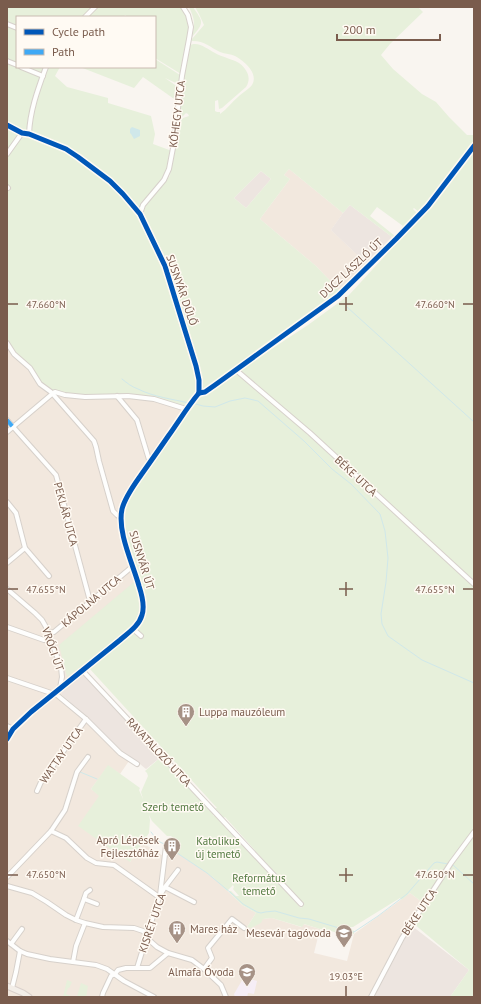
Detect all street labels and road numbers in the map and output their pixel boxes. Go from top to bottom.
street label: KŐHEGY UTCA [166,79,188,148]
street label: DÚCZ LÁSZLÓ ÚT [316,235,386,301]
street label: SUSNYÁR DŰLŐ [163,253,201,327]
street label: BÉKE UTCA [332,453,381,500]
street label: PEKLÁR UTCA [51,481,81,548]
street label: SUSNYÁR ÚT [126,529,158,591]
street label: KÁPOLNA UTCA [58,572,124,630]
street label: VRÓCI ÚT [39,624,67,673]
street label: RAVATALOZÓ UTCA [124,715,195,790]
street label: WATTAY UTCA [36,724,86,786]
street label: BÉKE UTCA [398,886,440,938]
street label: KISRÉT UTCA [135,891,169,955]

